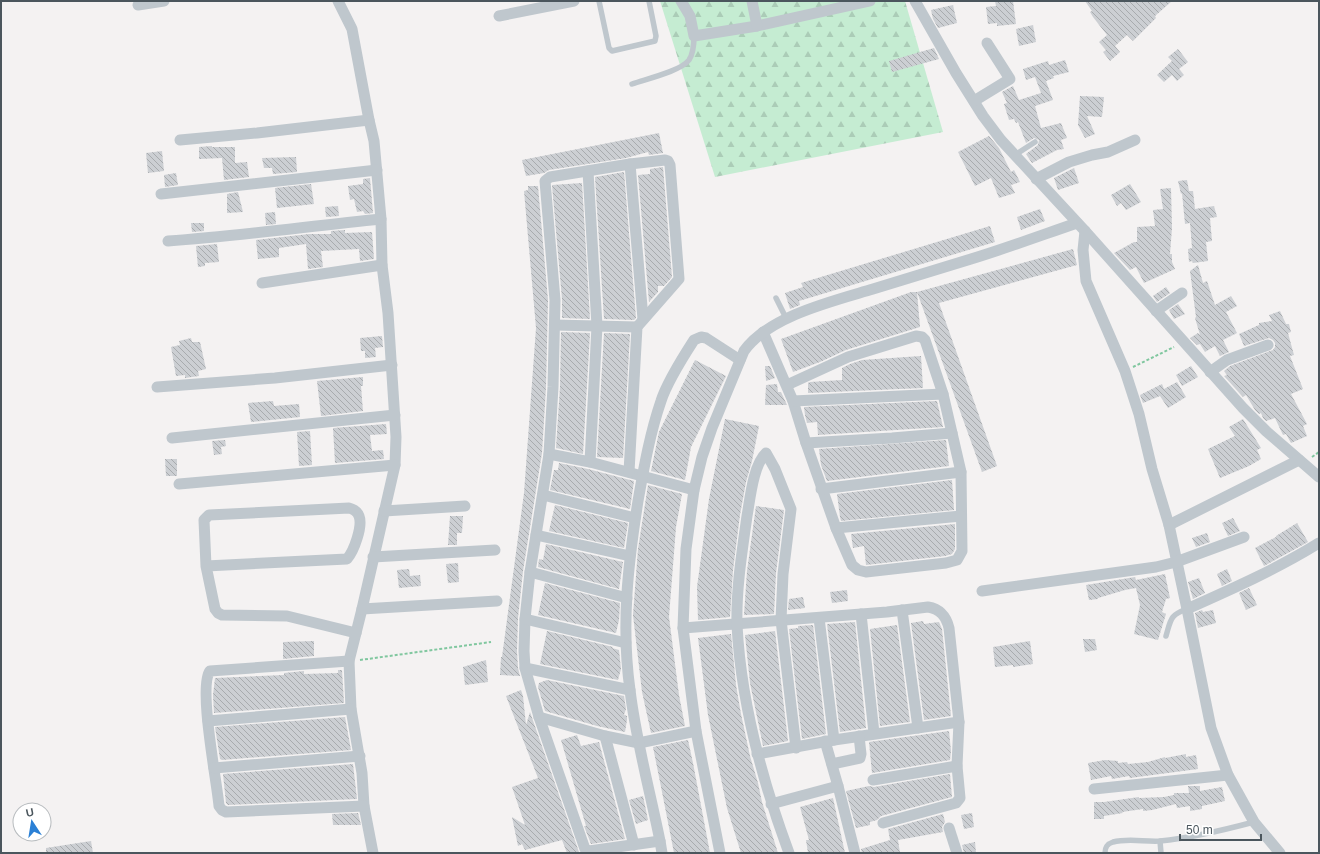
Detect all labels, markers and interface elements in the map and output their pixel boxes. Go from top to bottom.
north arrow [12,802,52,842]
text: U [25,806,35,819]
scale bar [1180,816,1261,842]
text: 50 m [1186,823,1213,837]

